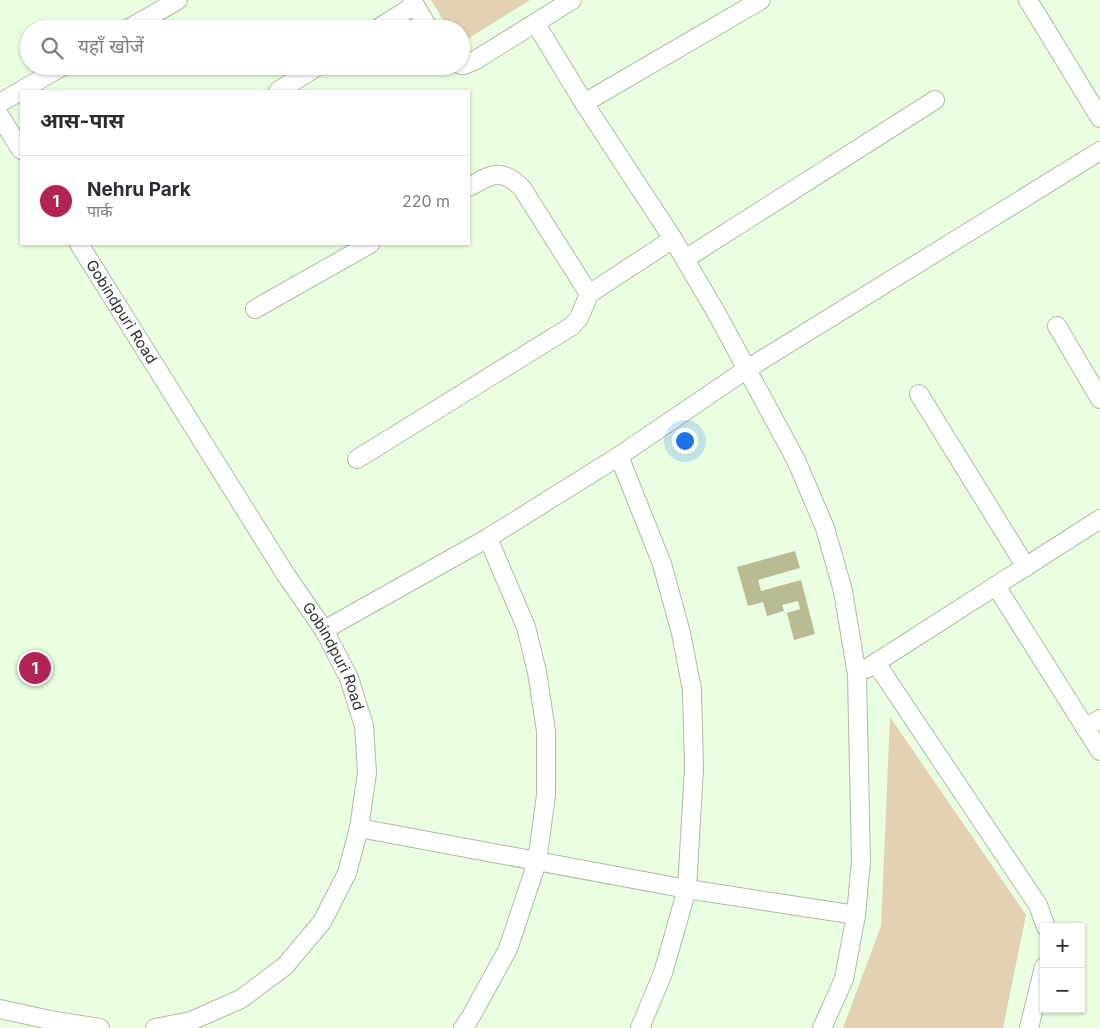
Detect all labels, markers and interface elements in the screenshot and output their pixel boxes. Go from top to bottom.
search box [20,20,470,75]
icon: search [38,34,66,62]
text: यहाँ खोजें [78,35,144,58]
text: आस-पास [40,108,124,133]
text: Nehru Park [87,178,191,201]
text: 1 [53,191,59,211]
text: 220 m [402,191,450,211]
text: पार्क [87,201,113,221]
street label: Gobindpuri Road [82,256,161,367]
your location [672,428,698,454]
street label: Gobindpuri Road [299,598,368,712]
pin: 1 [19,649,51,687]
map controls [1040,923,1085,1013]
button: + [1040,923,1085,968]
button: − [1040,968,1085,1013]

